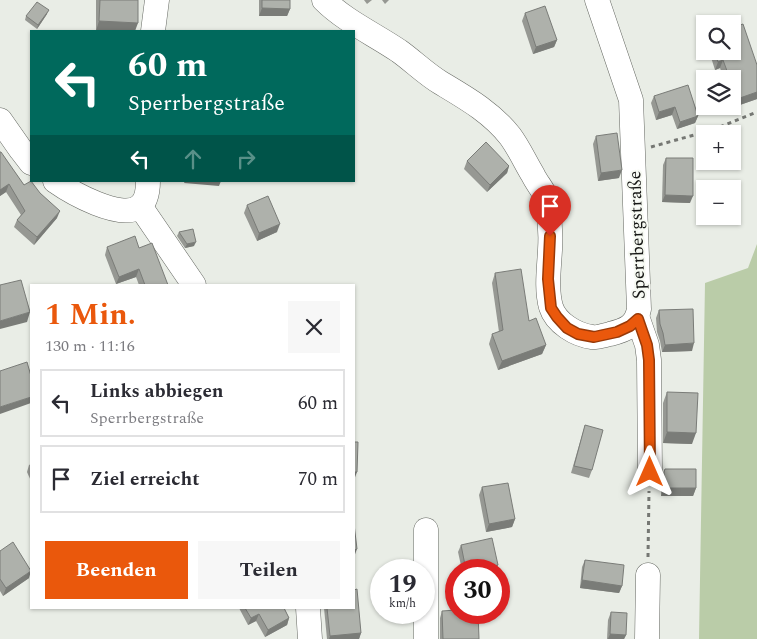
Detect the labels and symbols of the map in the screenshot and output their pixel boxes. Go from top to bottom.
street label: Sperrbergstraße [621,170,653,300]
pin [529,185,571,236]
position arrow [623,445,675,497]
speed limit sign: 30 [445,559,510,624]

